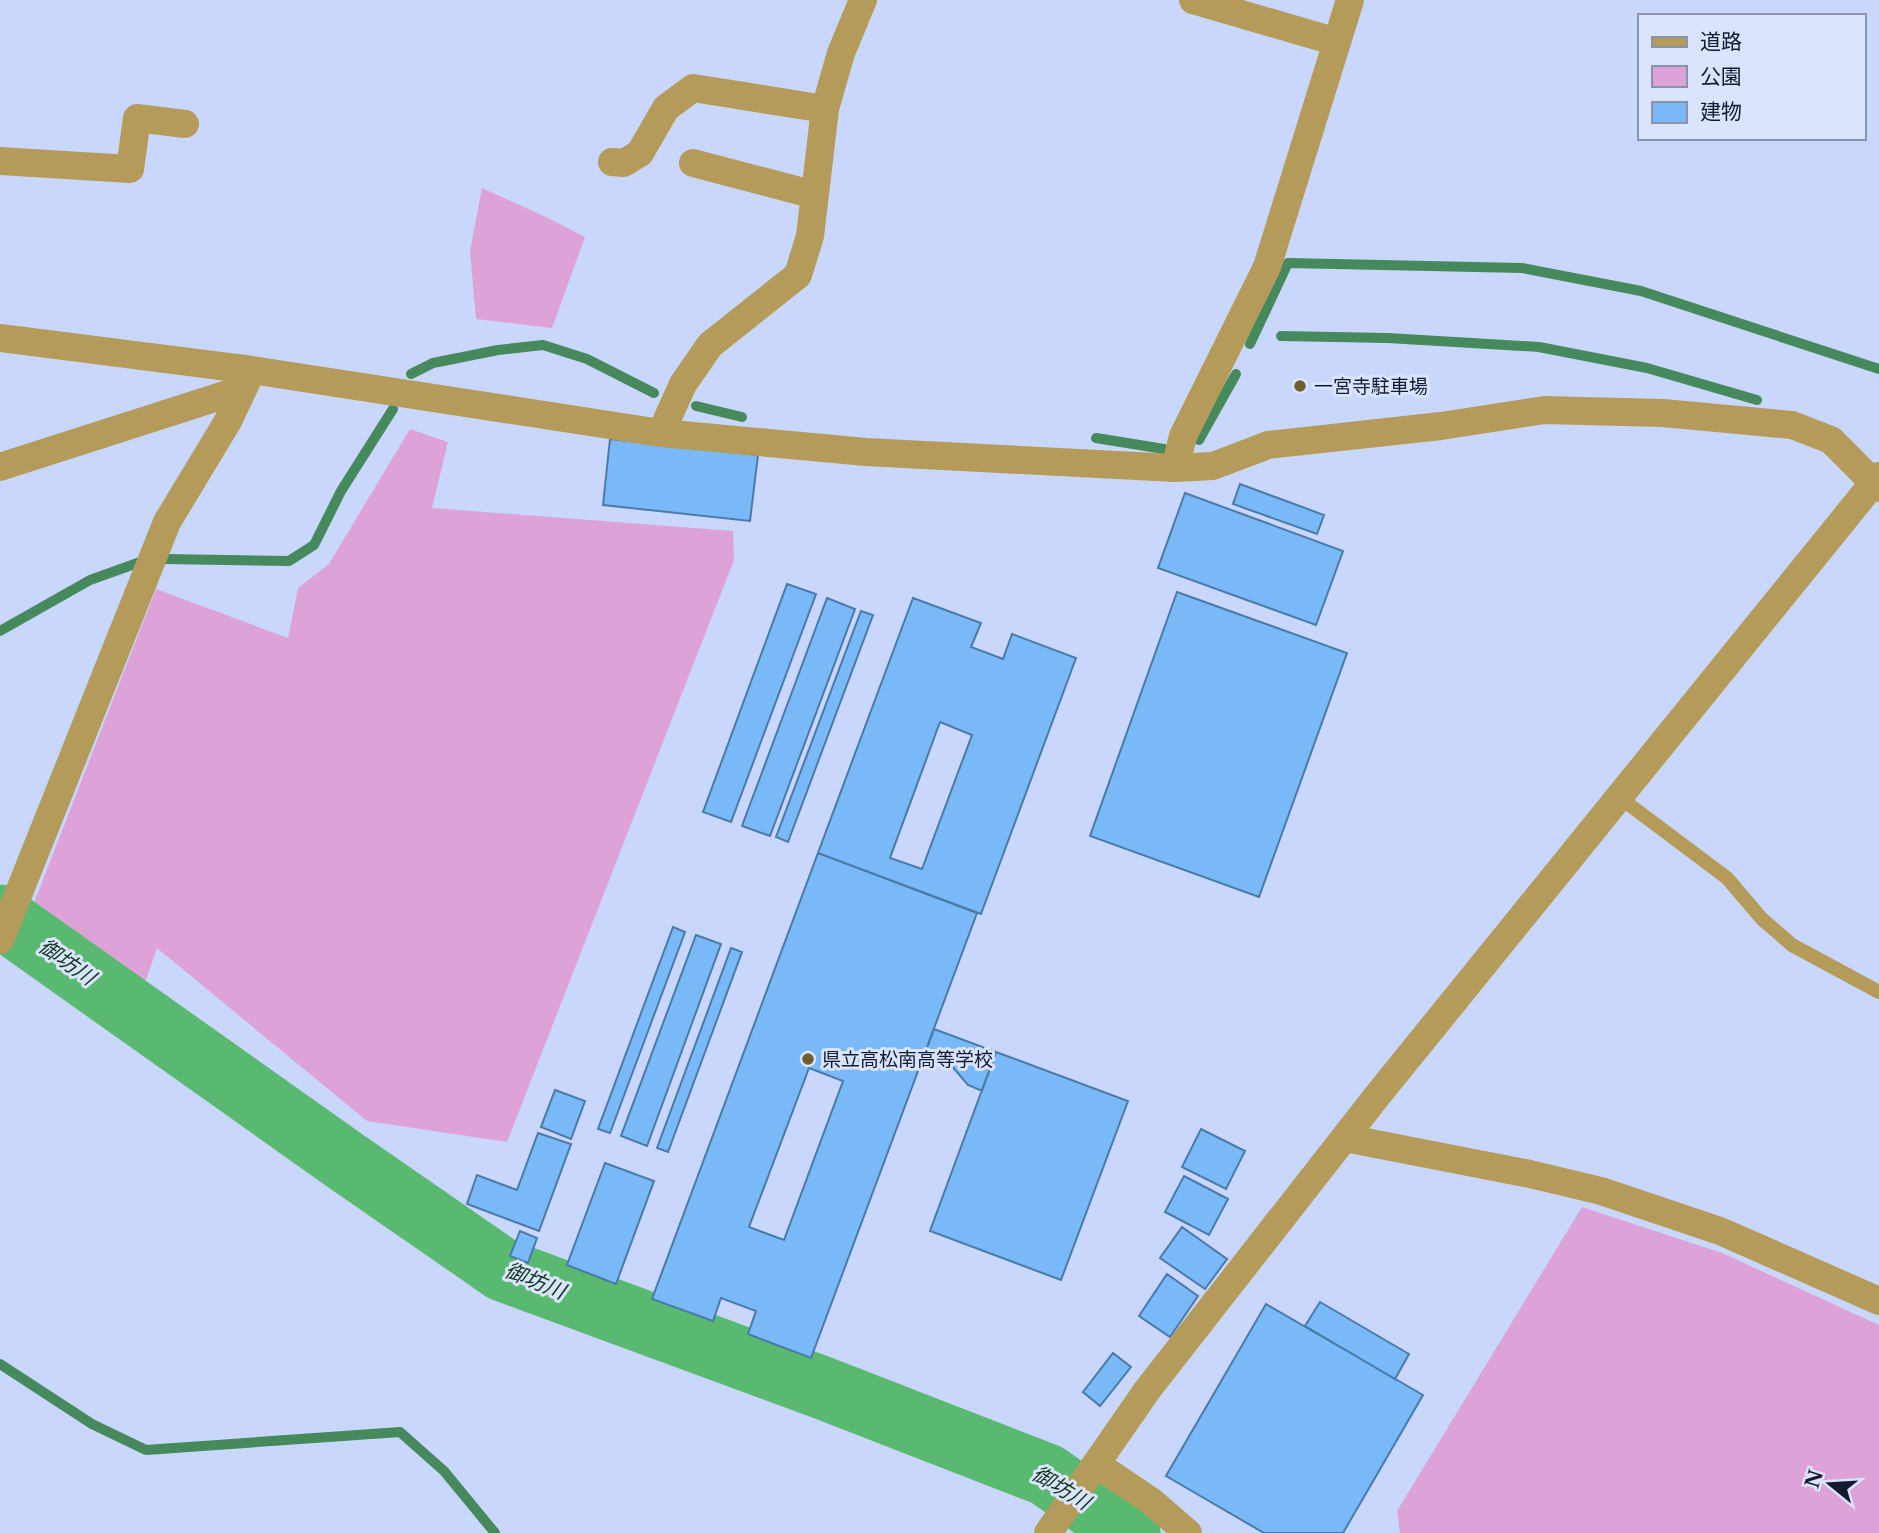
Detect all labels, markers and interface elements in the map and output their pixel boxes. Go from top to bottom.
legend [1638,14,1865,140]
text: 道路 [1700,29,1742,55]
text: 公園 [1700,64,1742,90]
text: 建物 [1700,99,1742,125]
place label: 一宮寺駐車場 [1314,375,1428,398]
marker: 一宮寺駐車場 [1292,378,1308,394]
water label: 御坊川 [34,933,102,992]
place label: 県立高松南高等学校 [822,1048,993,1071]
marker: 県立高松南高等学校 [800,1051,816,1067]
water label: 御坊川 [501,1257,571,1306]
north arrow [1795,1449,1865,1519]
water label: 御坊川 [1027,1461,1096,1516]
text: N [1801,1467,1828,1491]

